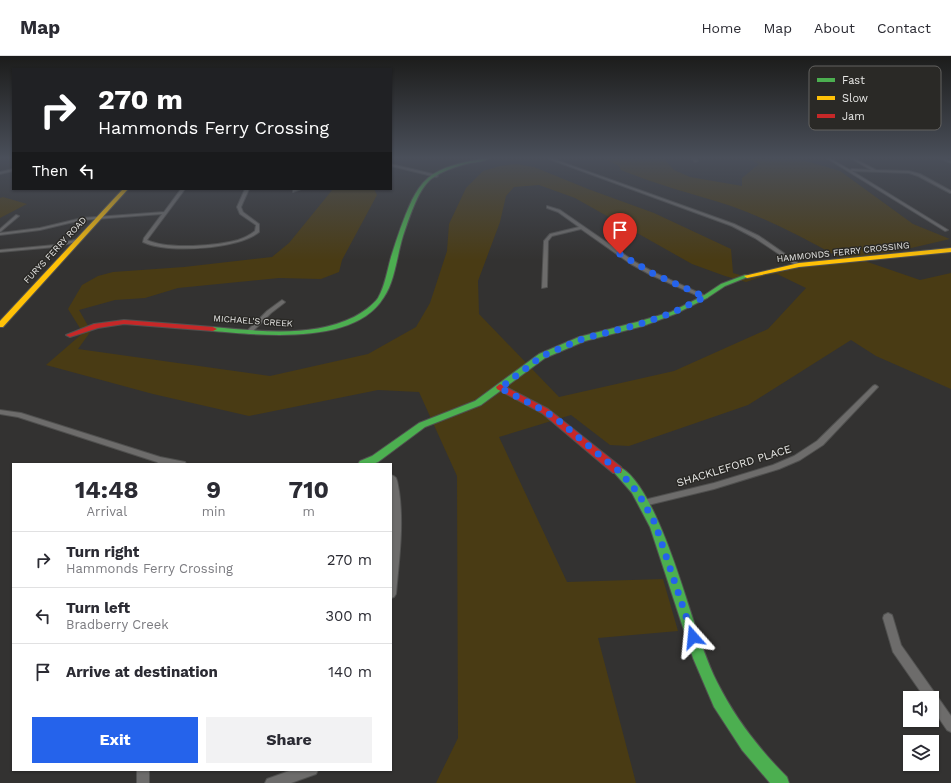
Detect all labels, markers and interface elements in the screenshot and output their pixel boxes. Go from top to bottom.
text: Map [20,16,60,39]
text: Home [701,20,741,36]
text: Map [763,20,792,36]
text: About [814,20,855,36]
text: Contact [877,20,931,36]
legend [809,66,941,130]
text: Fast [842,74,865,87]
text: 270 m [98,83,183,116]
icon: right [32,84,84,136]
text: Slow [842,92,868,105]
text: Jam [842,110,865,123]
text: Hammonds Ferry Crossing [98,117,329,138]
icon: left [76,160,98,182]
text: Then [32,162,68,180]
pin [603,213,637,254]
street label: FURYS FERRY ROAD [22,215,88,285]
icon: arrive [609,219,631,241]
street label: HAMMONDS FERRY CROSSING [776,240,910,264]
street label: MICHAEL'S CREEK [213,313,293,329]
street label: SHACKLEFORD PLACE [675,442,793,490]
text: 14:48 [75,476,139,504]
text: 9 [206,476,221,504]
text: 710 [289,476,329,504]
text: Arrival [87,504,127,519]
text: min [202,504,226,519]
text: m [303,504,315,519]
text: Turn right [66,543,139,561]
icon: right [32,549,54,571]
text: 270 m [327,551,372,569]
text: Hammonds Ferry Crossing [66,561,233,576]
text: Turn left [66,599,130,617]
icon: left [32,605,54,627]
text: 300 m [325,607,372,625]
position arrow [672,616,714,658]
text: Bradberry Creek [66,617,169,632]
icon: arrive [32,661,54,683]
text: Arrive at destination [66,663,218,681]
text: 140 m [328,663,372,681]
map controls [903,691,939,771]
button: sound [903,691,939,727]
button: Exit [32,717,198,763]
button: Share [206,717,372,763]
button: layers [903,735,939,771]

